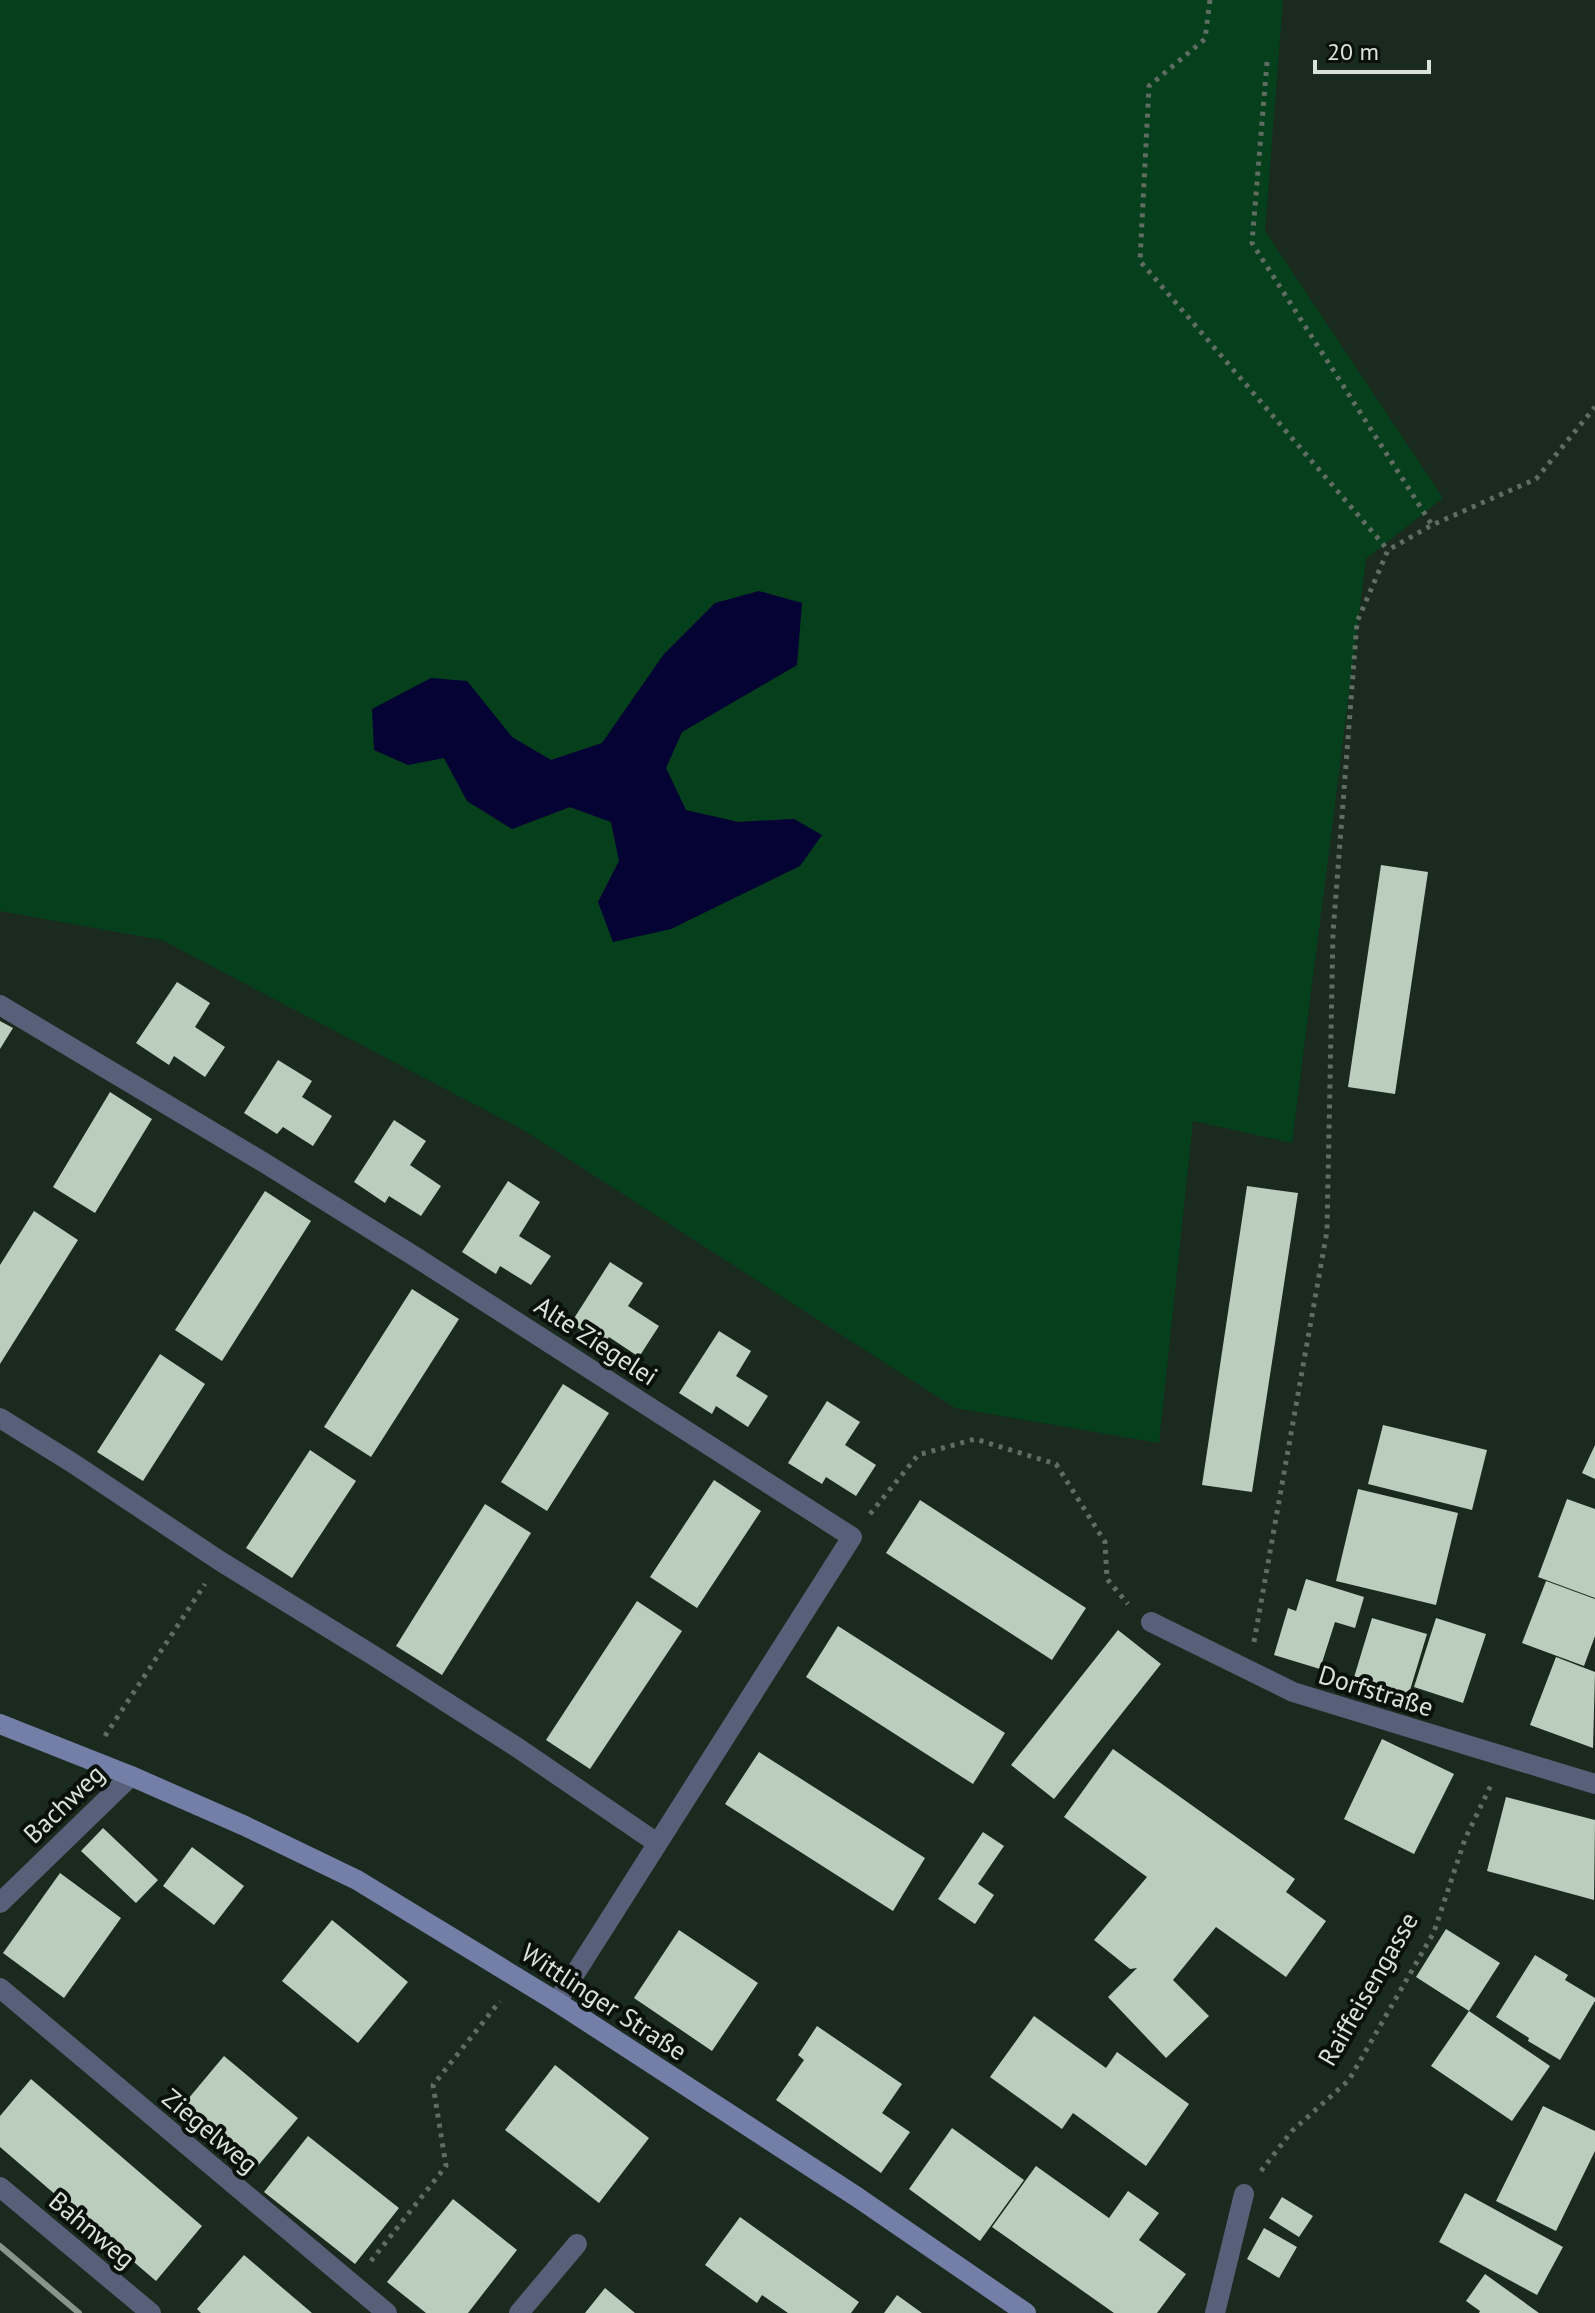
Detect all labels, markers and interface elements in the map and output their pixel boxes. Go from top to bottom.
scale bar [1315,24,1429,74]
text: 20 m [1327,36,1379,67]
street label: Alte Ziegelei [529,1289,664,1393]
street label: Dorfstraße [1315,1657,1437,1724]
street label: Bachweg [16,1757,111,1850]
street label: Raiffeisengasse [1310,1906,1425,2071]
street label: Wittlinger Straße [515,1936,693,2067]
street label: Ziegelweg [156,2081,265,2180]
street label: Bahnweg [43,2184,142,2275]

